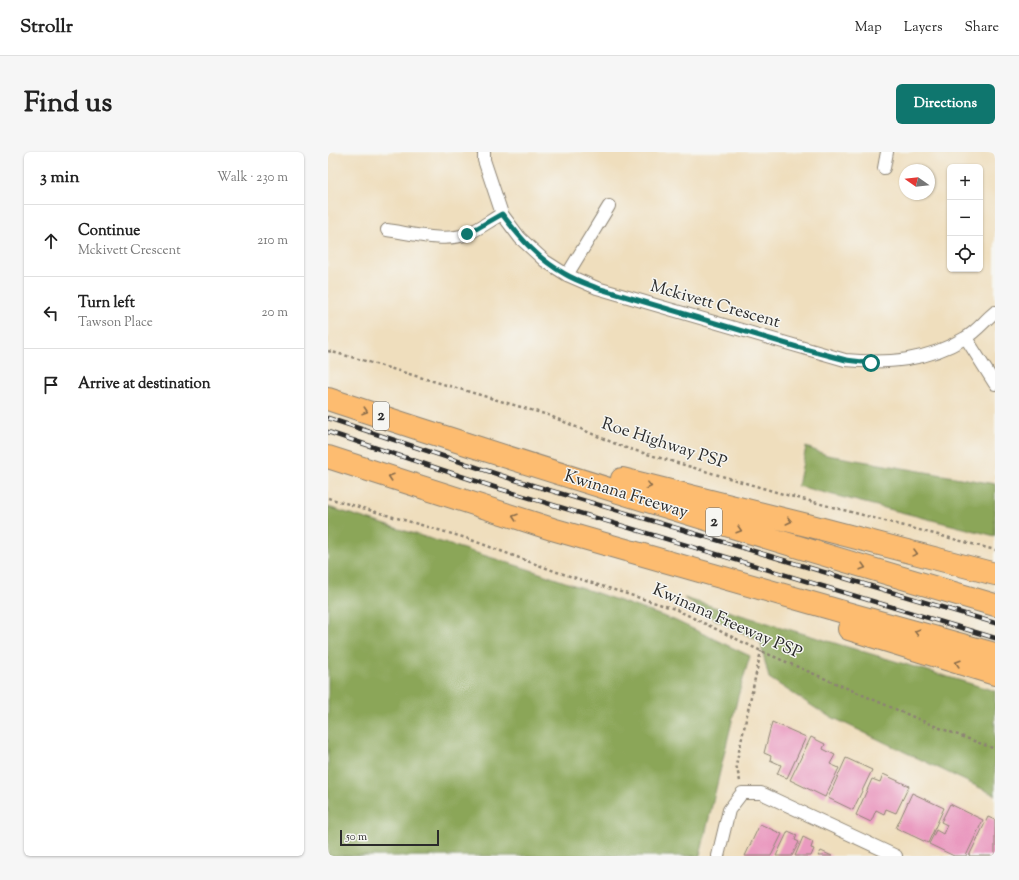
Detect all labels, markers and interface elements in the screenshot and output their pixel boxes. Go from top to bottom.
text: Strollr [20,14,73,41]
text: Map [855,18,882,38]
text: Layers [904,18,942,38]
text: Share [964,18,999,38]
text: Find us [24,84,112,124]
button: Directions [896,84,995,124]
north arrow [899,164,935,200]
map controls [947,164,983,272]
button: + [947,164,983,200]
text: 3 min [40,166,79,190]
text: Walk · 230 m [217,169,288,187]
button: − [947,200,983,236]
text: Continue [78,221,140,242]
route end [458,225,476,243]
icon: ahead [40,230,62,252]
text: 210 m [257,232,288,250]
button: locate [947,236,983,272]
text: Mckivett Crescent [78,242,181,260]
street label: Mckivett Crescent [647,275,783,335]
text: Turn left [78,293,135,314]
icon: left [40,302,62,324]
text: 20 m [262,304,288,322]
text: Tawson Place [78,314,153,332]
route start [862,354,880,372]
icon: arrive [40,374,62,396]
text: Arrive at destination [78,374,211,395]
road number: 2 [373,402,389,430]
one-way arrow [361,406,368,415]
street label: Roe Highway PSP [598,412,730,476]
street label: Kwinana Freeway [561,465,691,525]
one-way arrow [388,473,395,482]
one-way arrow [645,481,652,490]
road number: 2 [706,508,722,536]
one-way arrow [512,514,519,522]
one-way arrow [786,516,792,524]
one-way arrow [735,525,742,534]
one-way arrow [911,548,918,557]
one-way arrow [859,562,866,571]
street label: Kwinana Freeway PSP [649,578,806,666]
one-way arrow [914,629,920,637]
one-way arrow [954,659,961,668]
scale bar [340,828,439,847]
text: 50 m [346,829,367,845]

